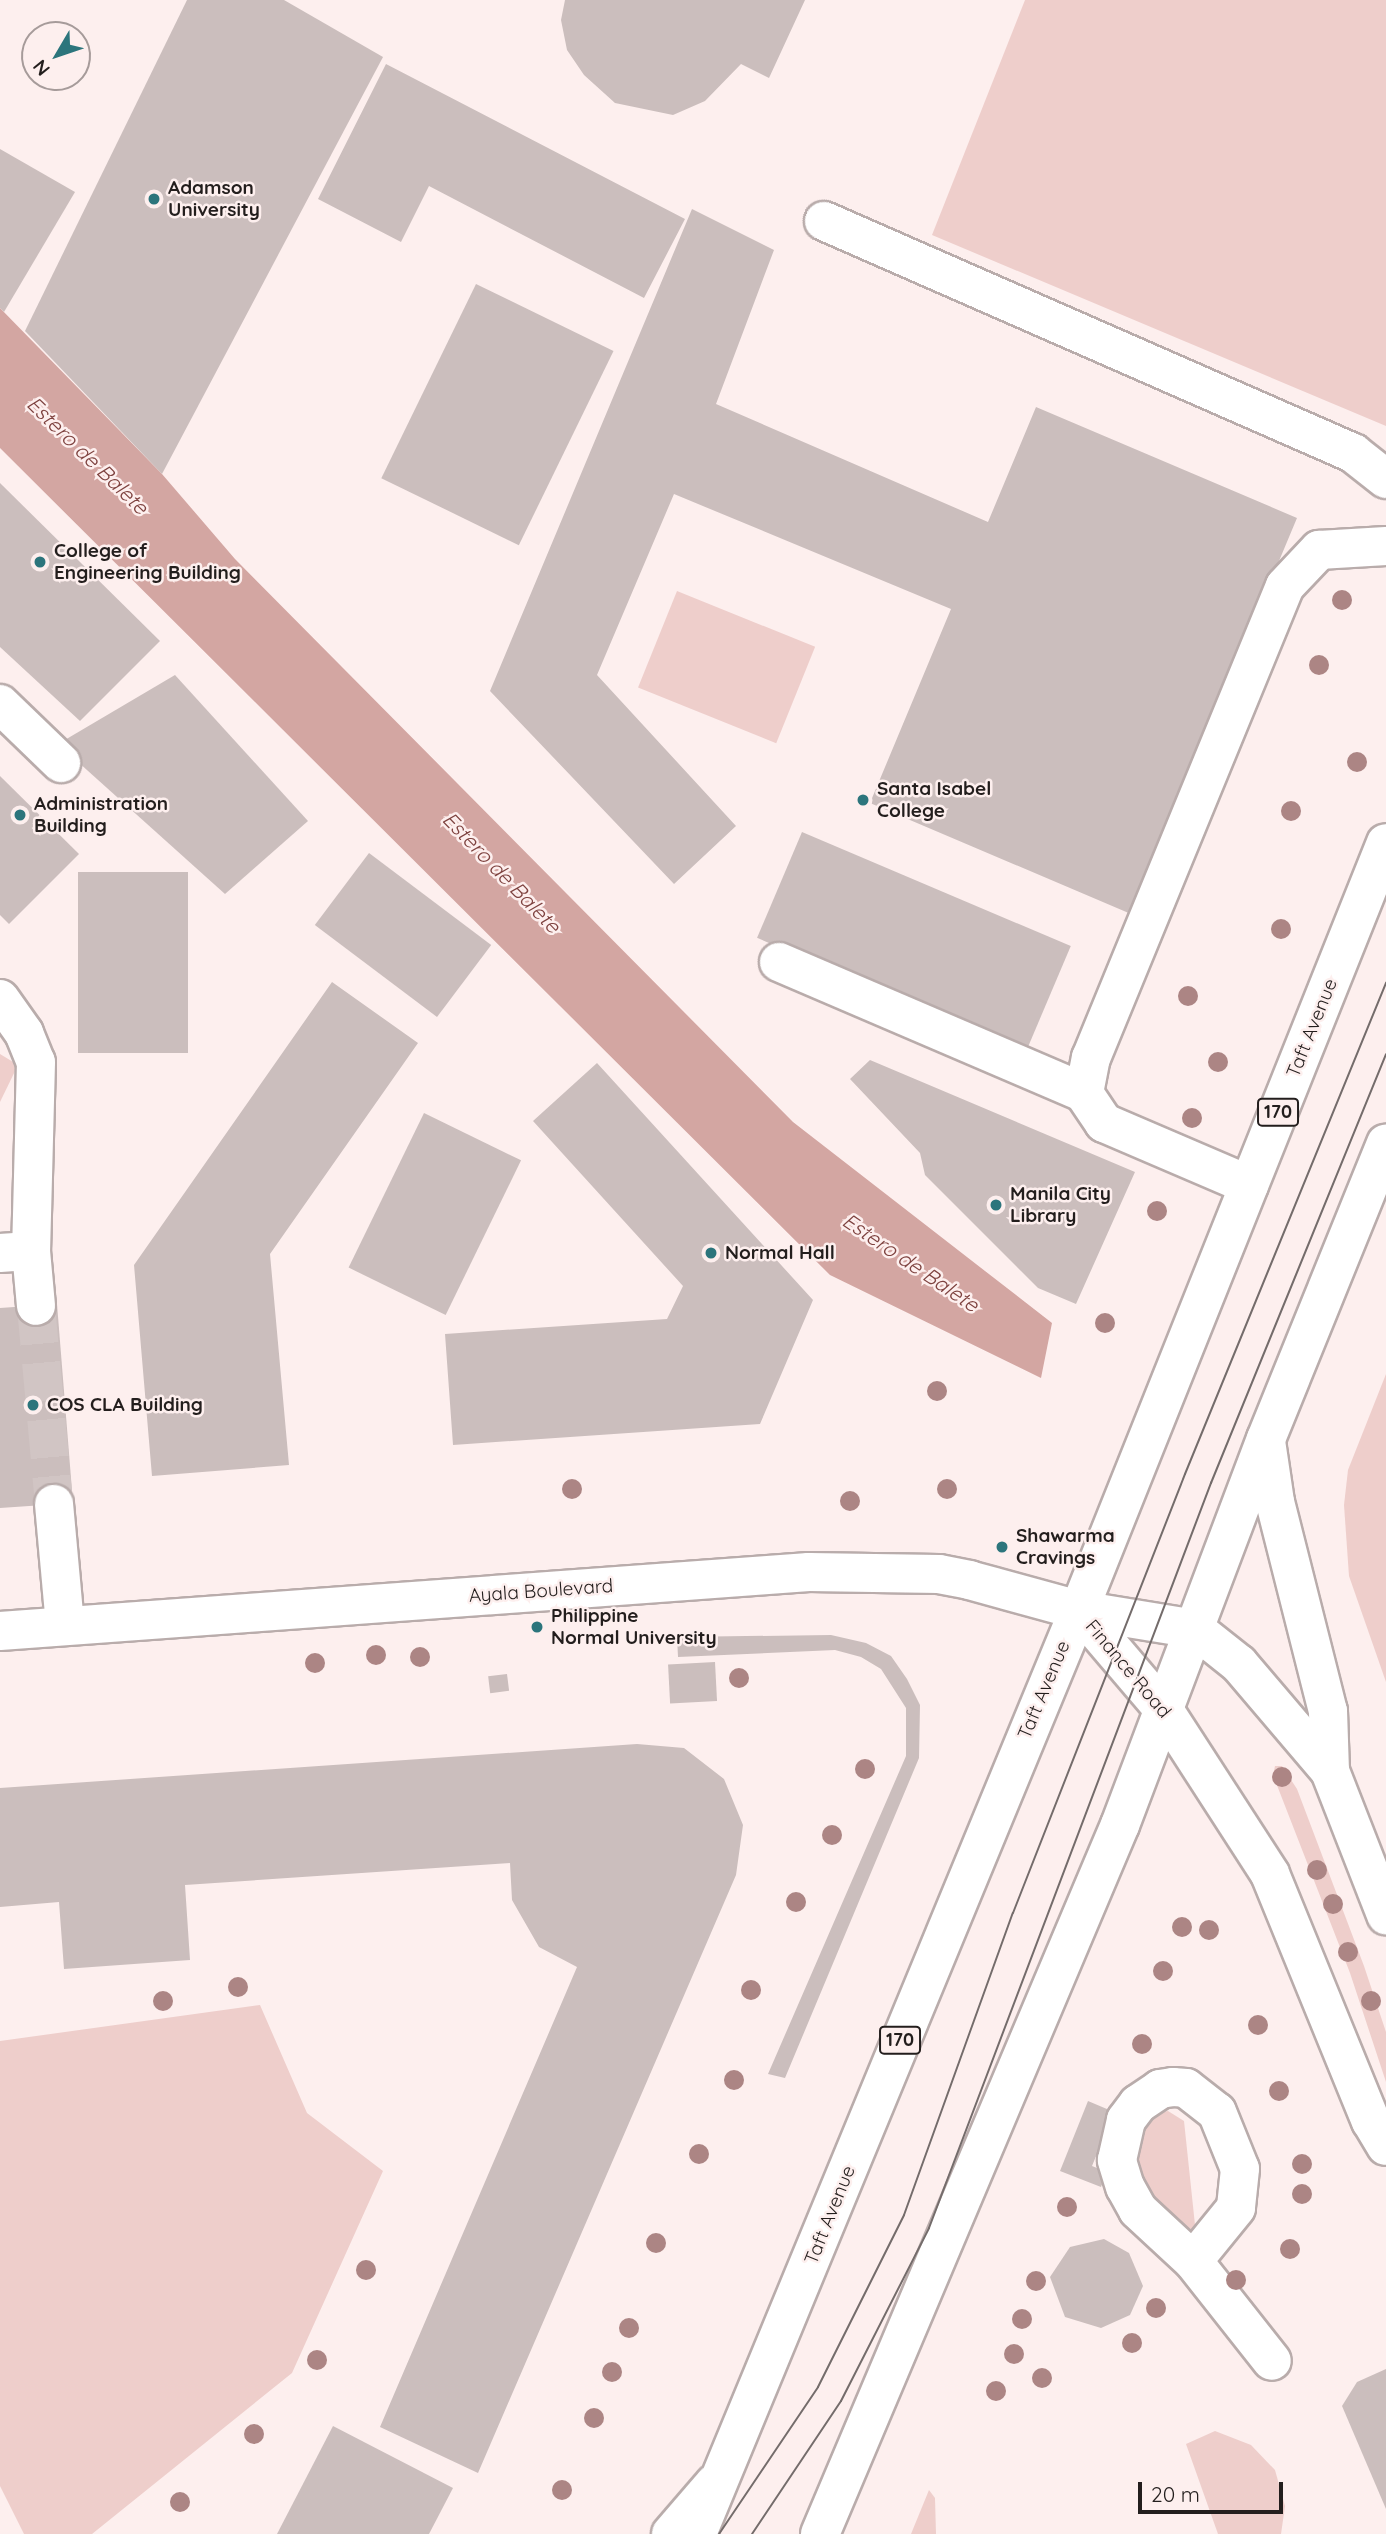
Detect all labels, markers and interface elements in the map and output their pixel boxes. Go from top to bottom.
north arrow [21,21,91,91]
text: N [28,55,55,81]
place label: Adamson University [168,177,260,221]
marker: Adamson University [146,191,162,207]
water label: Estero de Balete [22,391,154,519]
place label: College of Engineering Building [54,540,241,584]
marker: College of Engineering Building [32,554,48,570]
place label: Santa Isabel College [877,778,991,822]
marker: Santa Isabel College [855,792,871,808]
place label: Administration Building [34,793,168,837]
water label: Estero de Balete [438,806,566,938]
marker: Administration Building [12,807,28,823]
street label: Taft Avenue [1282,975,1342,1081]
road number: 170 [1257,1098,1299,1126]
place label: Manila City Library [1010,1183,1111,1227]
marker: Manila City Library [988,1197,1004,1213]
water label: Estero de Balete [838,1207,984,1317]
place label: Normal Hall [725,1242,835,1264]
marker: Normal Hall [703,1245,719,1261]
place label: COS CLA Building [47,1394,203,1416]
marker: COS CLA Building [25,1397,41,1413]
place label: Shawarma Cravings [1016,1525,1115,1569]
marker: Shawarma Cravings [994,1539,1010,1555]
street label: Ayala Boulevard [468,1575,614,1607]
place label: Philippine Normal University [551,1605,717,1649]
street label: Finance Road [1080,1615,1176,1723]
marker: Philippine Normal University [529,1619,545,1635]
street label: Taft Avenue [1013,1637,1075,1743]
road number: 170 [879,2026,921,2054]
street label: Taft Avenue [800,2162,860,2268]
scale bar [1141,2468,1286,2512]
text: 20 m [1151,2481,1200,2507]

